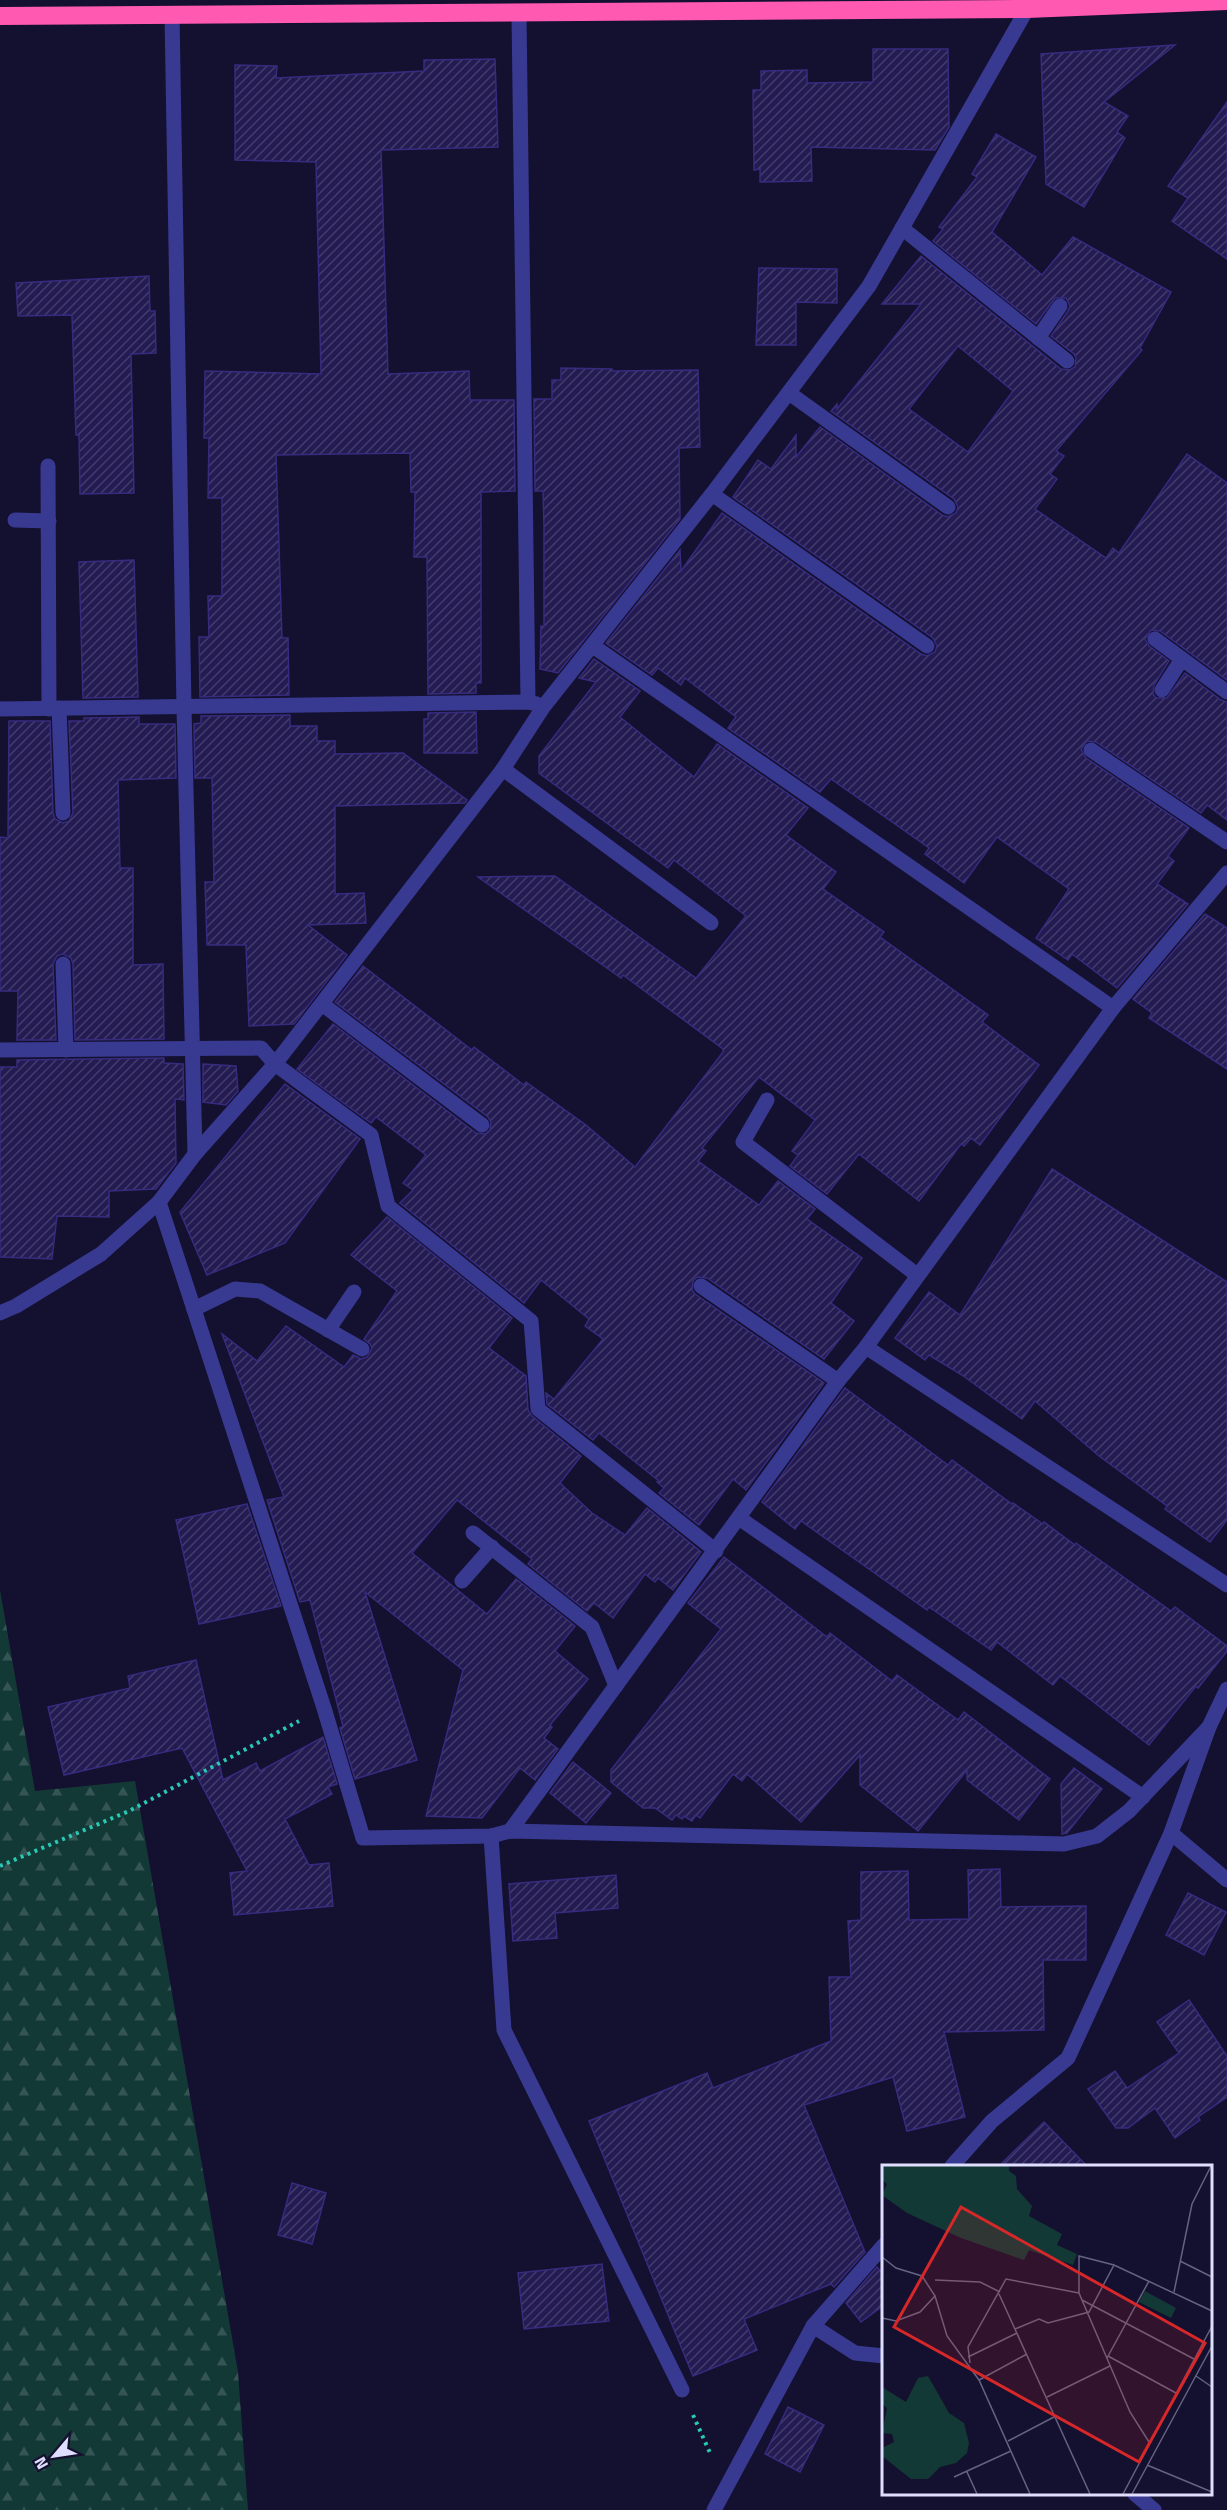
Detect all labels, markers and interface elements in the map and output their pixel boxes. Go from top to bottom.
inset map [882,2165,1212,2495]
north arrow [24,2426,84,2486]
text: N [28,2453,54,2474]

